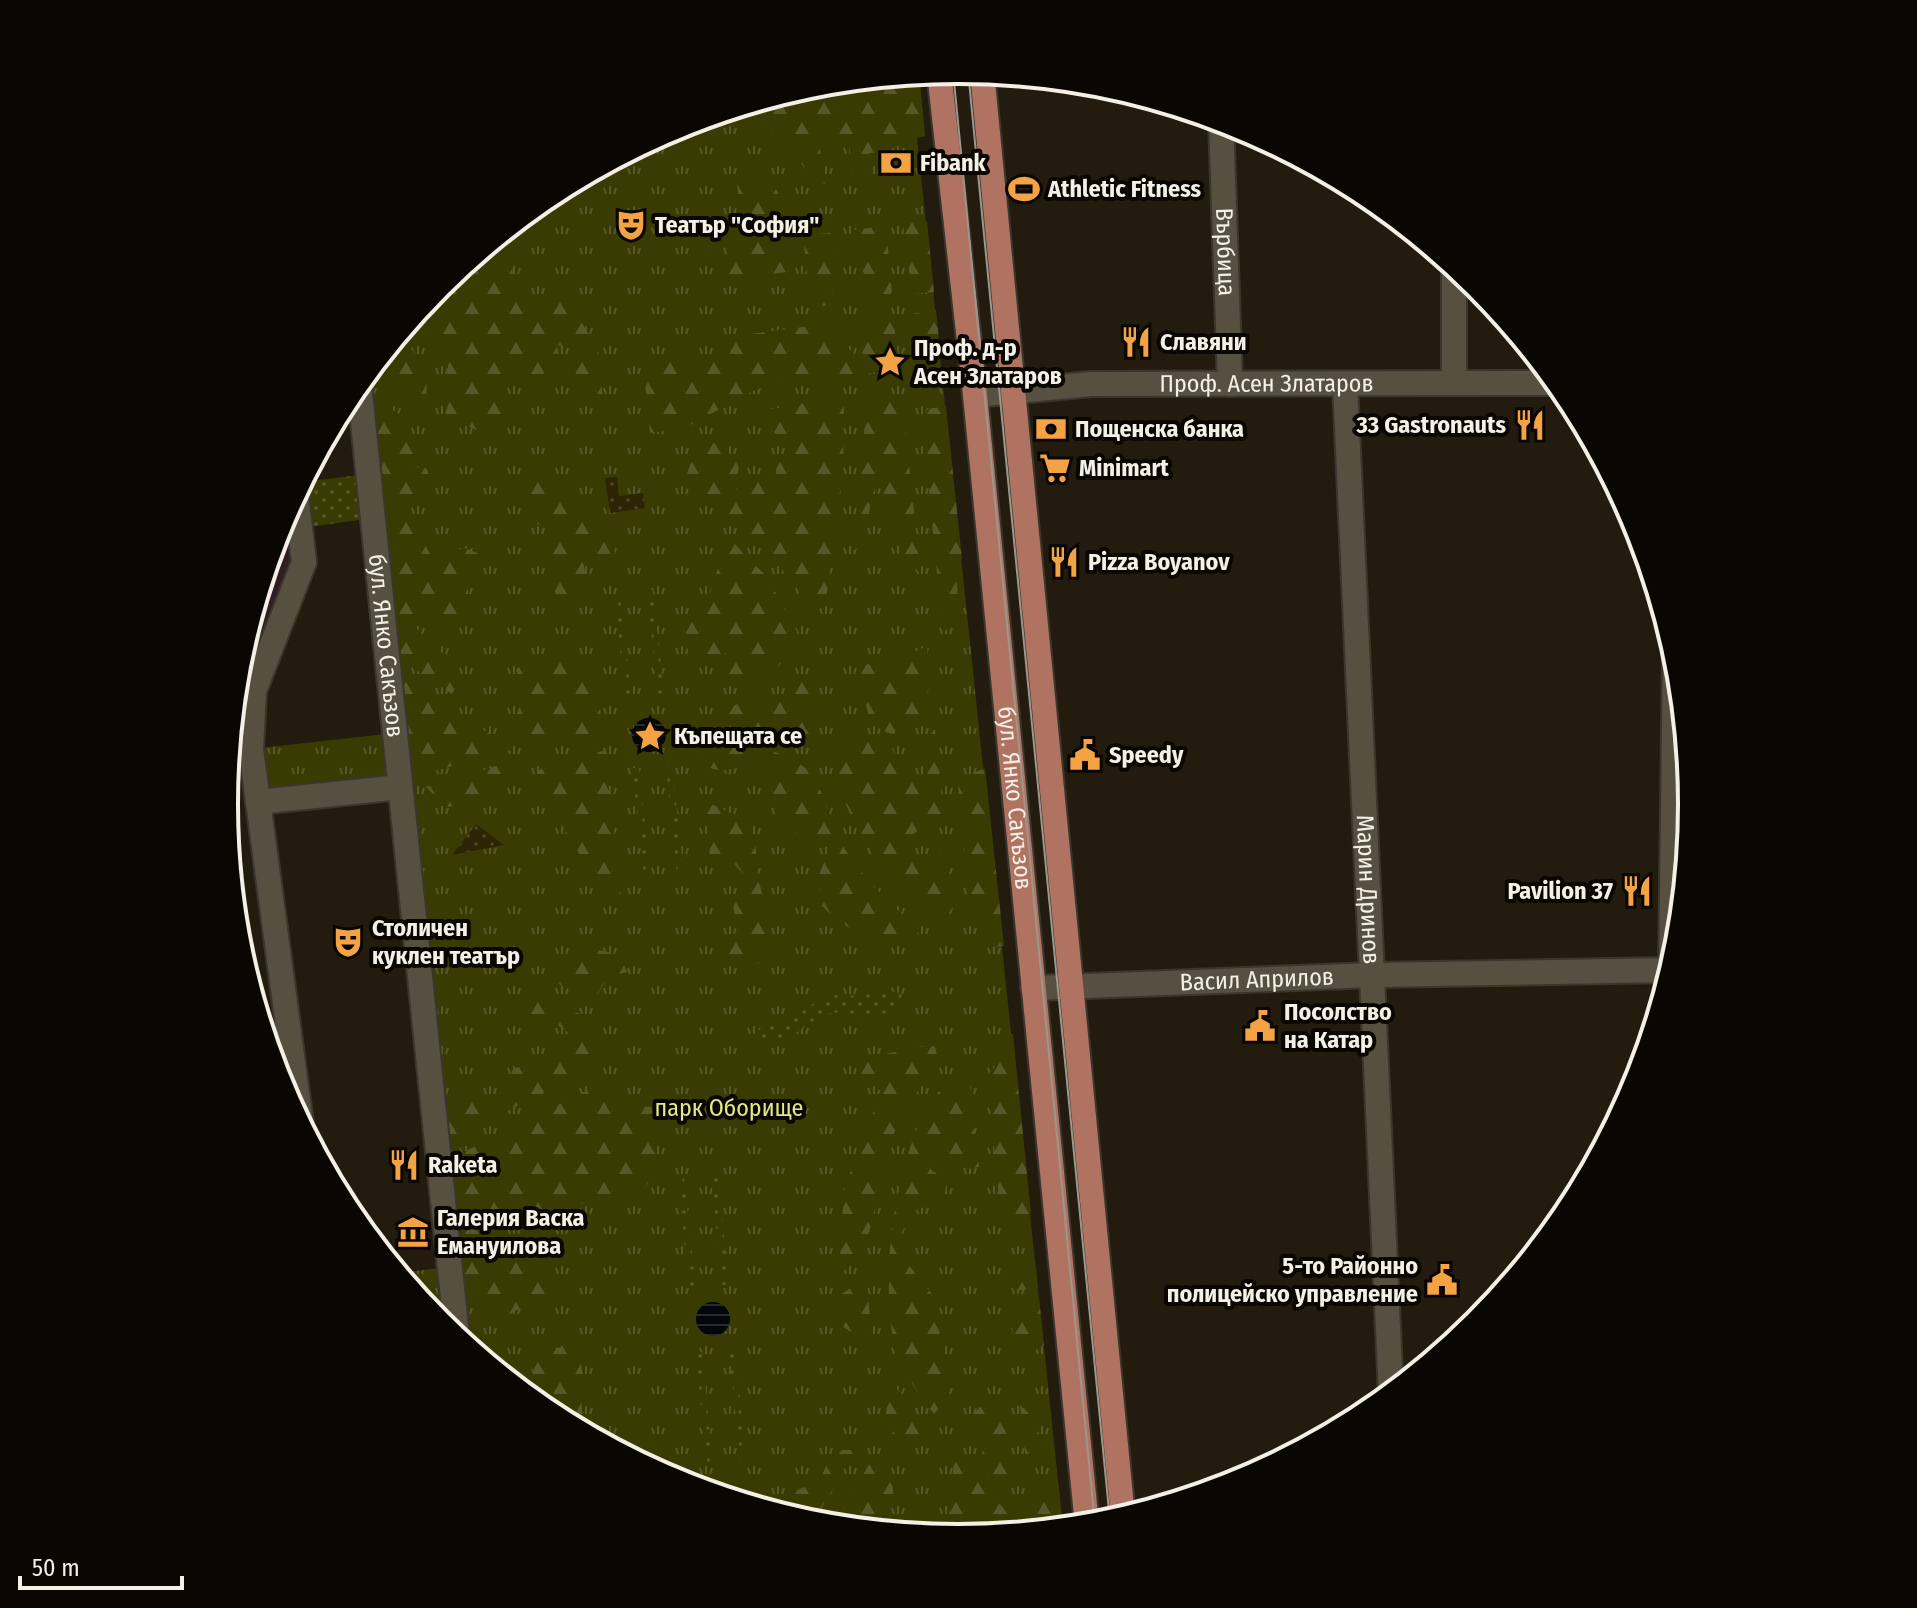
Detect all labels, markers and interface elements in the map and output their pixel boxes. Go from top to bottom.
bank icon: Fibank [879,146,913,180]
place label: Fibank [920,149,987,177]
sports icon: Athletic Fitness [1007,172,1041,206]
place label: Athletic Fitness [1047,175,1202,203]
street label: Върбица [1210,207,1241,297]
theatre icon: Театър "София" [614,208,648,242]
place label: Театър "София" [655,211,819,239]
restaurant icon: Славяни [1119,325,1153,359]
place label: Славяни [1160,328,1247,356]
place label: Проф. д-р Асен Златаров [913,334,1062,390]
place icon: Проф. д-р Асен Златаров [873,345,907,379]
street label: Проф. Асен Златаров [1159,369,1373,398]
restaurant icon: 33 Gastronauts [1513,408,1547,442]
place label: 33 Gastronauts [1356,411,1506,439]
bank icon: Пощенска банка [1034,412,1068,446]
place label: Пощенска банка [1075,415,1244,443]
supermarket icon: Minimart [1038,451,1072,485]
place label: Minimart [1079,454,1169,482]
restaurant icon: Pizza Boyanov [1047,545,1081,579]
place label: Pizza Boyanov [1088,548,1230,576]
street label: бул. Янко Сакъзов [363,553,409,739]
street label: бул. Янко Сакъзов [992,705,1038,891]
place icon: Къпещата се [633,719,667,753]
place label: Къпещата се [674,722,802,750]
public building icon: Speedy [1068,738,1102,772]
place label: Speedy [1109,741,1184,769]
street label: Марин Дринов [1351,814,1385,965]
restaurant icon: Pavilion 37 [1620,874,1654,908]
place label: Pavilion 37 [1507,877,1613,905]
place label: Столичен куклен театър [372,914,520,970]
theatre icon: Столичен куклен театър [331,925,365,959]
street label: Васил Априлов [1179,963,1334,996]
place label: Посолство на Катар [1284,998,1392,1054]
public building icon: Посолство на Катар [1243,1009,1277,1043]
park label: парк Оборище [655,1094,803,1122]
restaurant icon: Raketa [387,1148,421,1182]
place label: Raketa [428,1151,497,1179]
place label: Галерия Васка Емануилова [437,1204,585,1260]
museum icon: Галерия Васка Емануилова [396,1215,430,1249]
place label: 5-то Районно полицейско управление [1167,1252,1418,1308]
public building icon: 5-то Районно полицейско управление [1425,1263,1459,1297]
scale bar [20,1540,182,1590]
text: 50 m [32,1554,80,1582]

